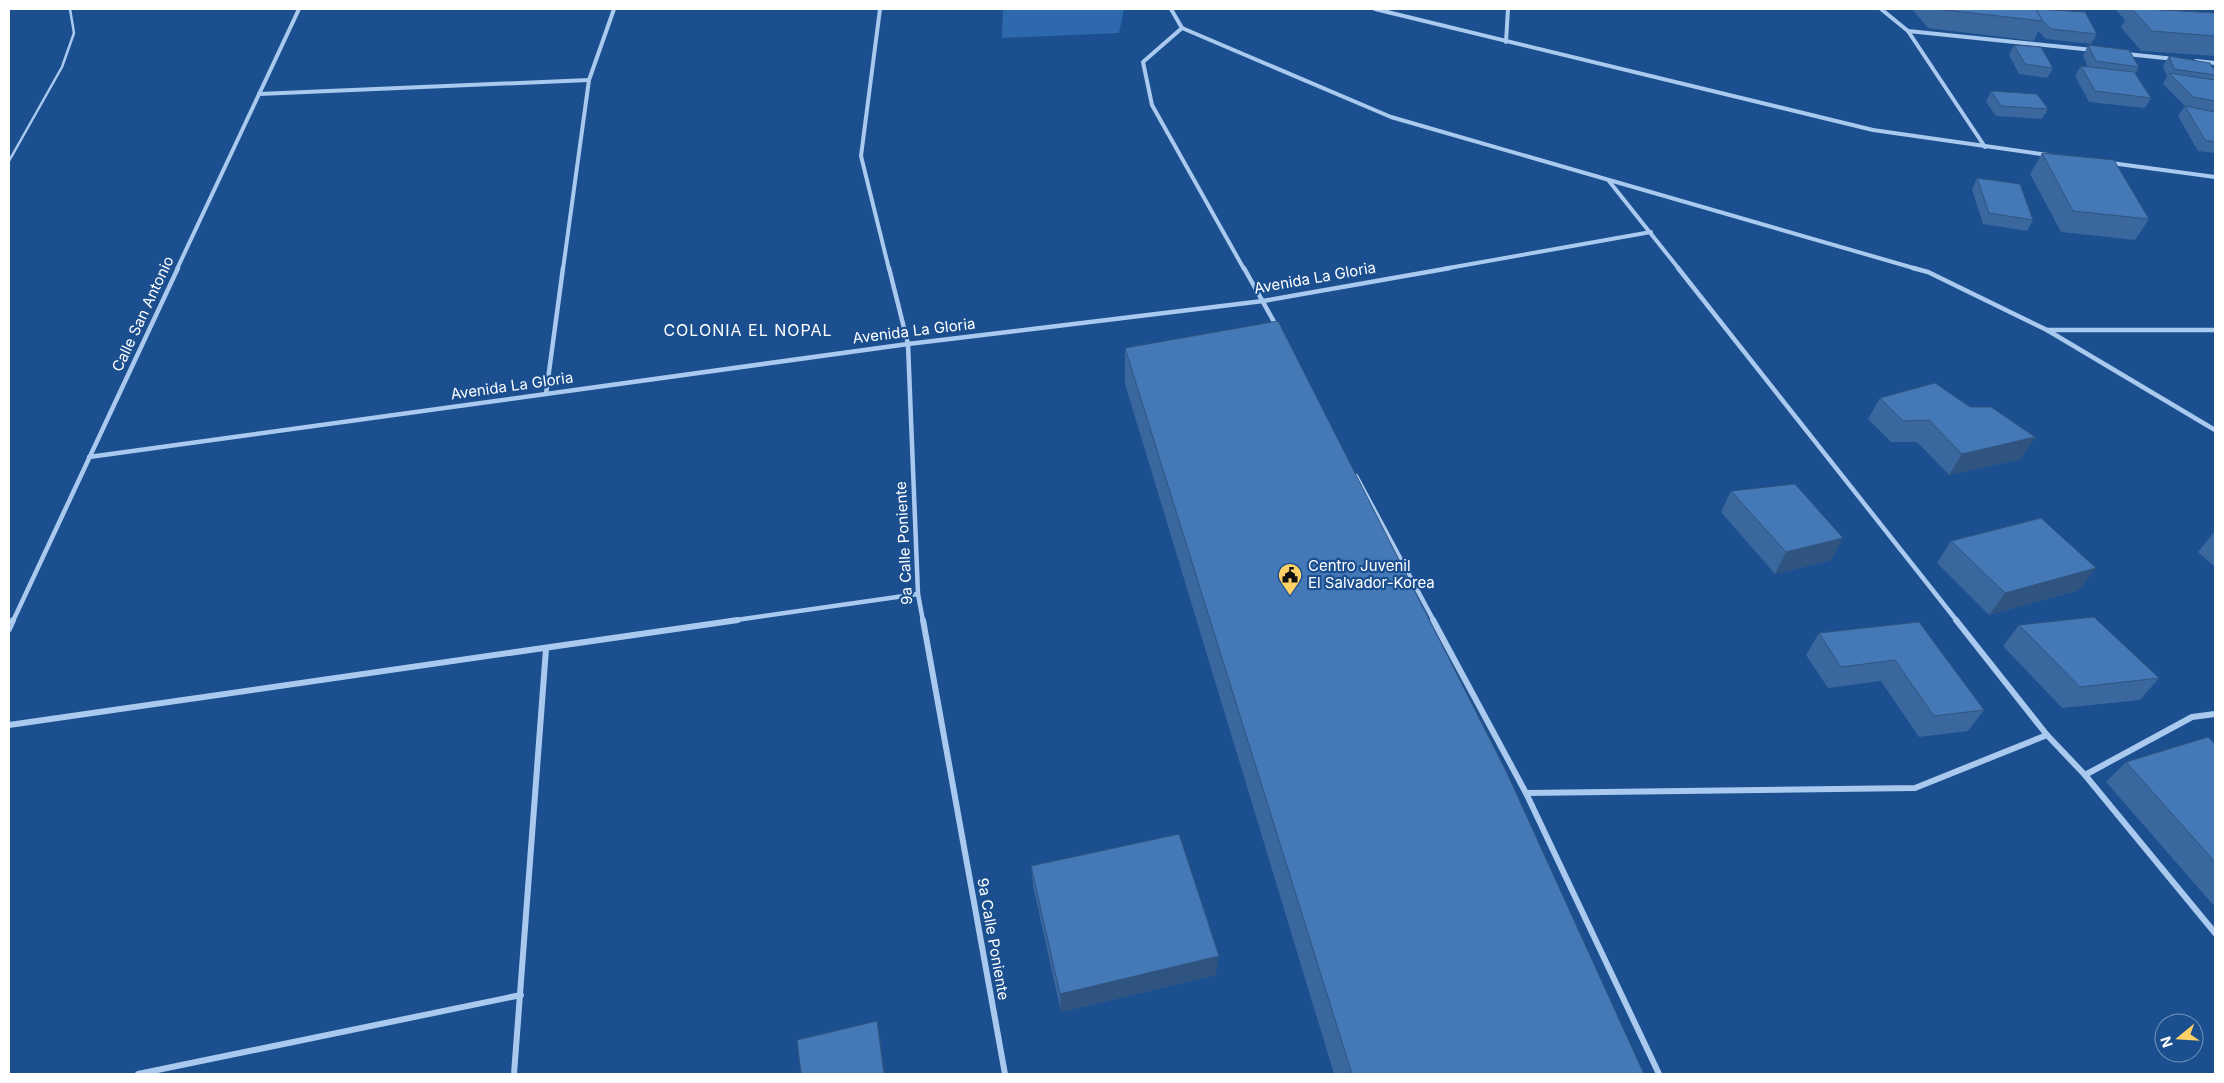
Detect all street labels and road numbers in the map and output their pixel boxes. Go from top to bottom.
street label: Calle San Antonio [107,253,178,375]
street label: Avenida La Gloria [1252,257,1377,298]
street label: Avenida La Gloria [852,314,976,347]
street label: Avenida La Gloria [449,368,574,404]
street label: 9a Calle Poniente [891,481,916,605]
street label: 9a Calle Poniente [973,876,1014,1001]

